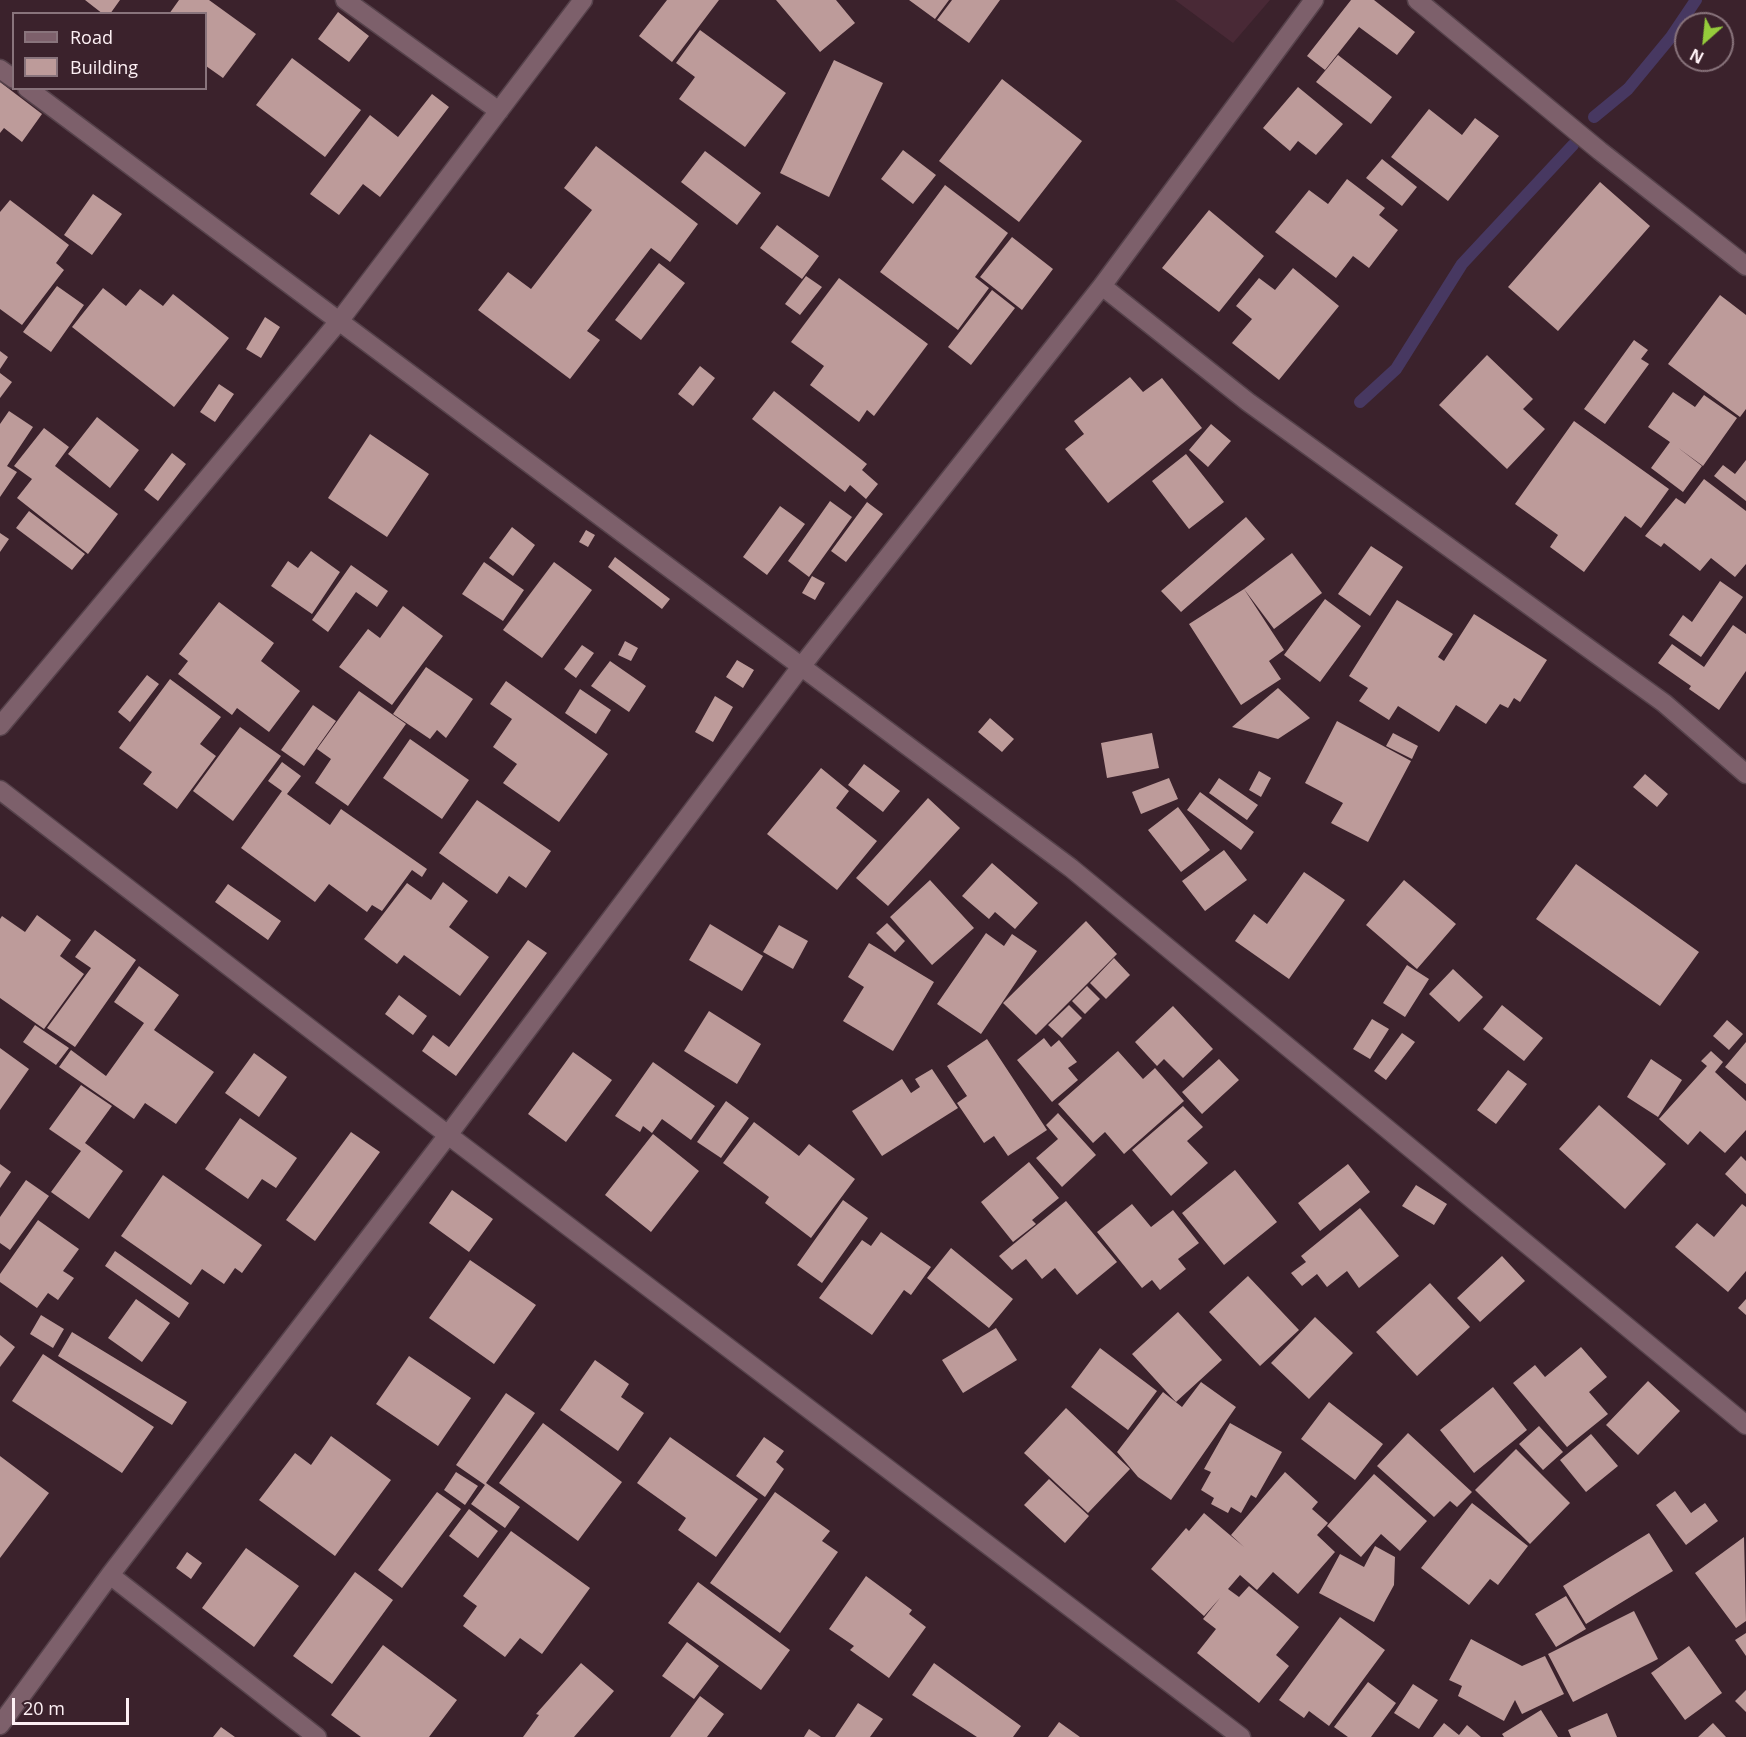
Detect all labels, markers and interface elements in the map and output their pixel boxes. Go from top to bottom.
legend [12,12,207,90]
north arrow [1674,12,1734,72]
text: Road [70,25,113,49]
text: N [1686,44,1708,69]
text: Building [70,55,138,79]
scale bar [15,1686,132,1724]
text: 20 m [23,1696,65,1720]

